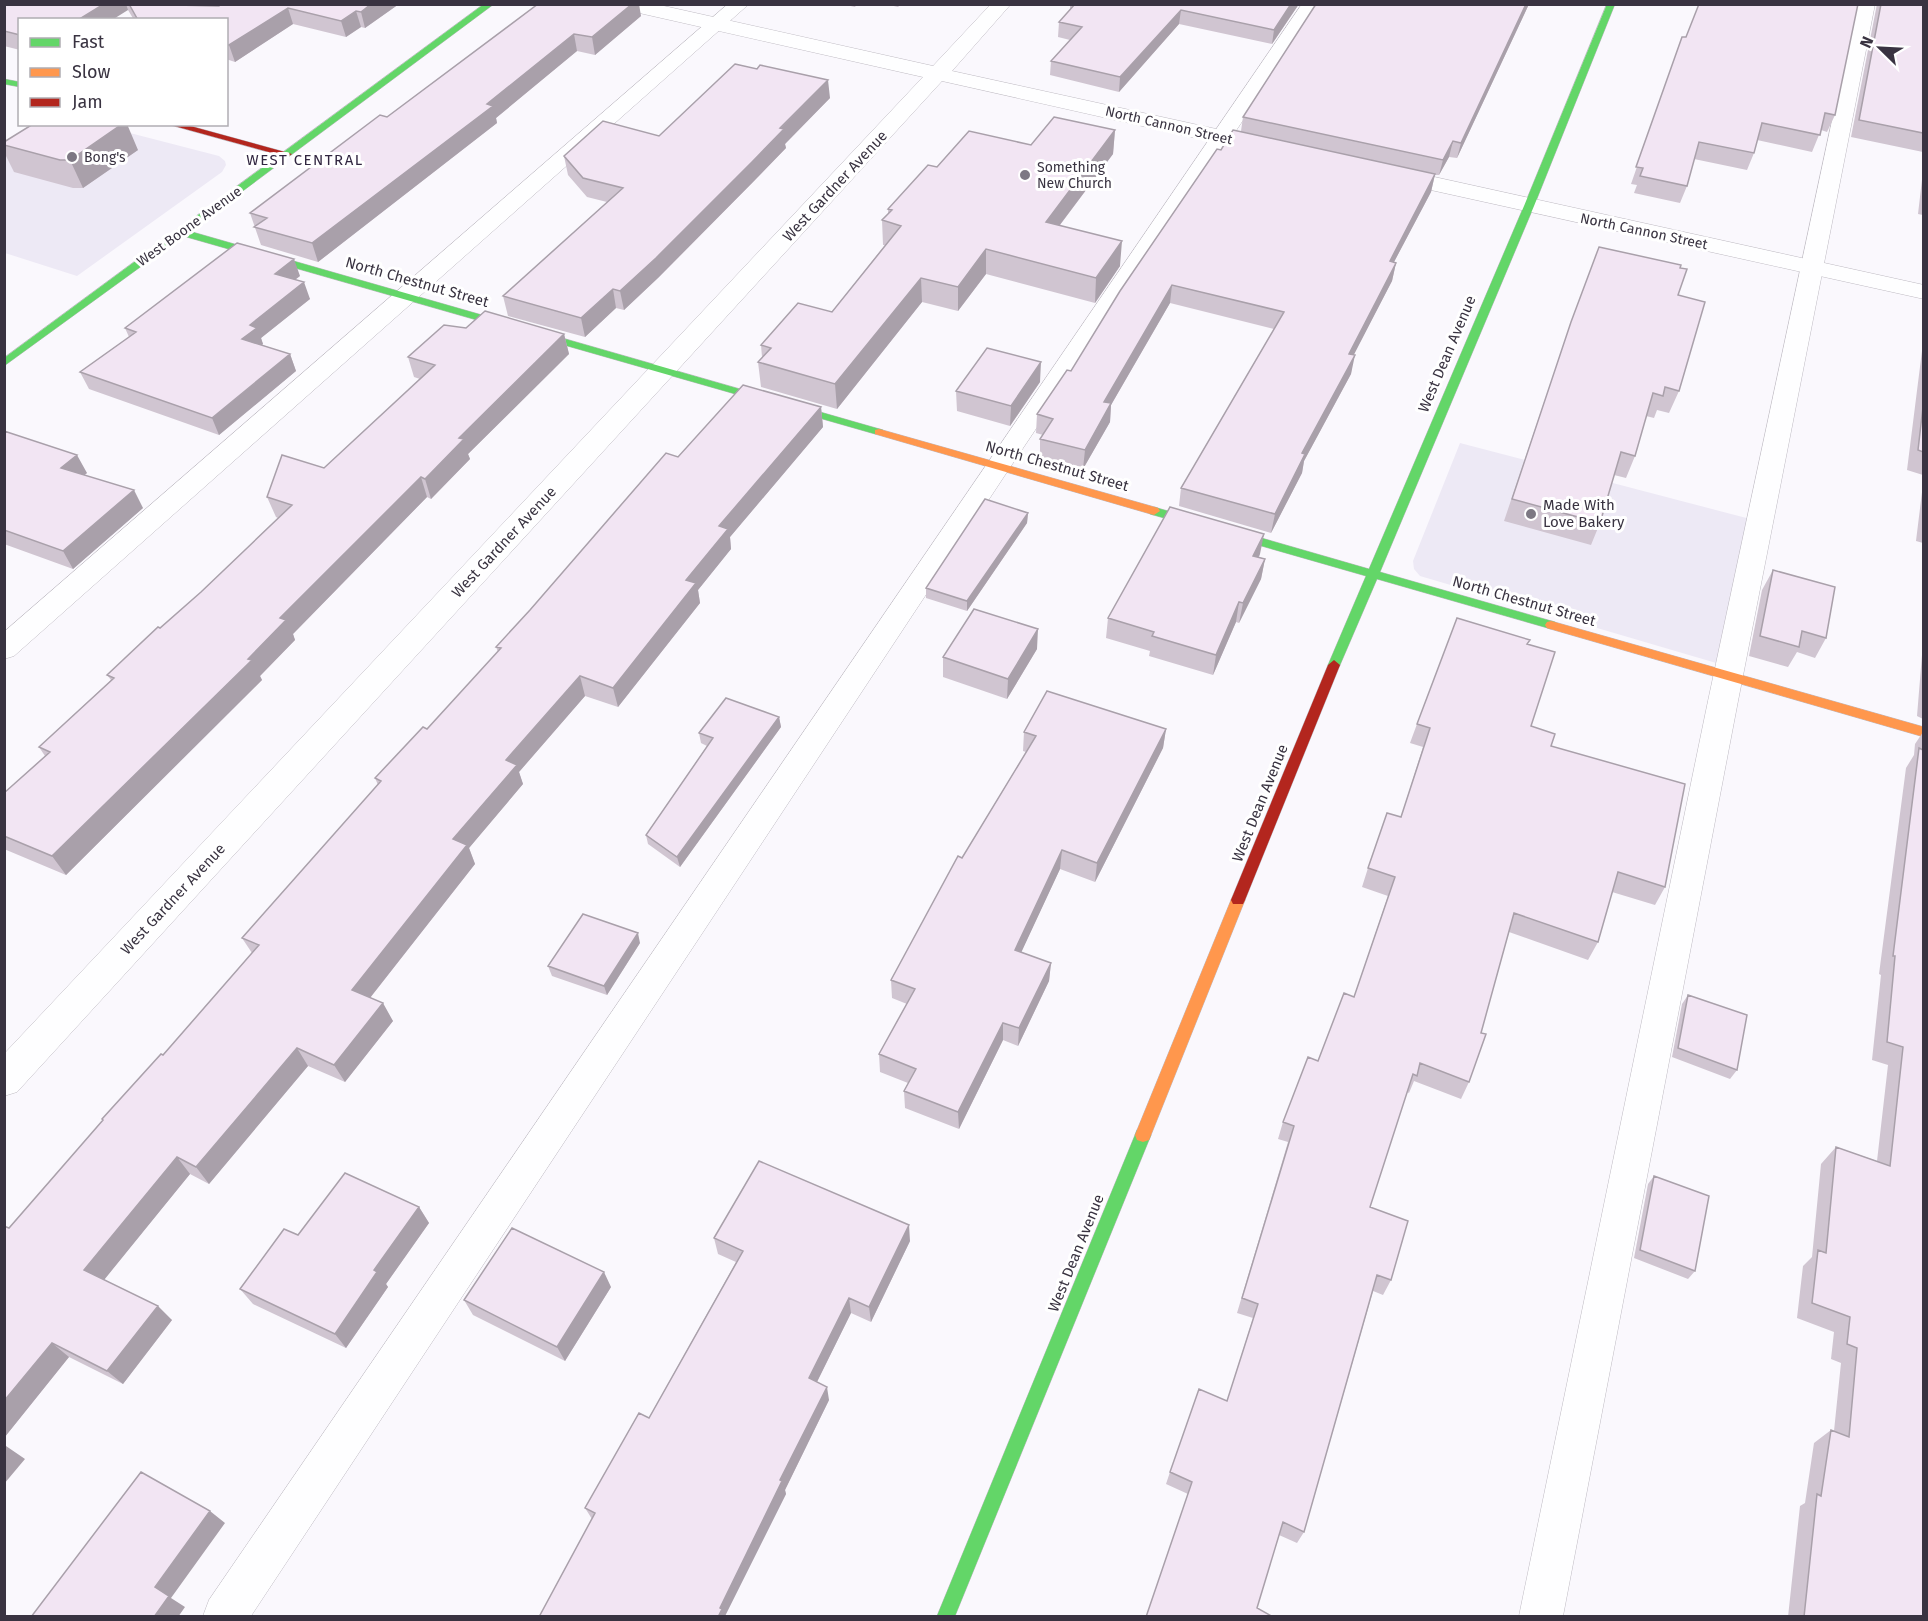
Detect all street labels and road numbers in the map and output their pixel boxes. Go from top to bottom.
street label: North Cannon Street [1104,103,1235,149]
street label: West Gardner Avenue [779,127,891,245]
street label: West Boone Avenue [134,183,245,270]
street label: North Cannon Street [1579,210,1710,254]
street label: North Chestnut Street [343,253,491,311]
street label: West Dean Avenue [1414,293,1480,415]
street label: North Chestnut Street [983,437,1131,495]
street label: West Gardner Avenue [448,483,560,601]
street label: North Chestnut Street [1450,572,1598,630]
street label: West Dean Avenue [1228,742,1292,864]
street label: West Gardner Avenue [117,840,229,958]
street label: West Dean Avenue [1044,1192,1108,1314]

